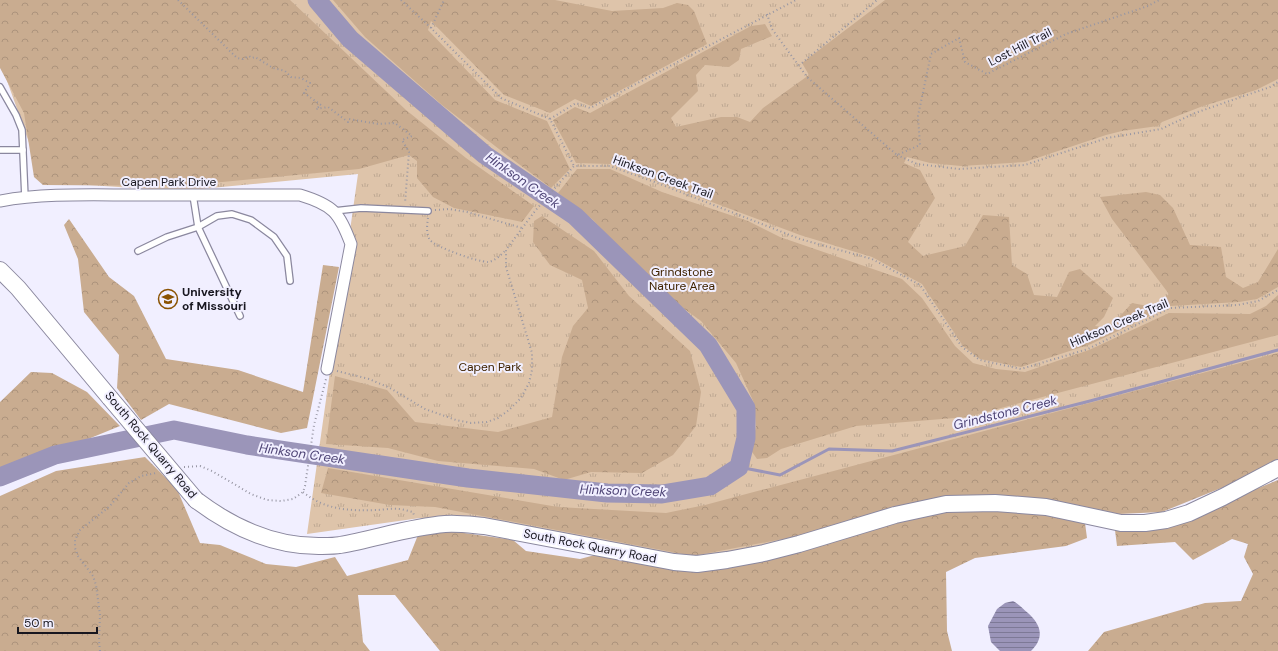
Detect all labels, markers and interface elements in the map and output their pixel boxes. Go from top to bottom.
street label: Lost Hill Trail [986,24,1054,70]
water label: Hinkson Creek [482,149,563,212]
street label: Hinkson Creek Trail [611,152,715,202]
street label: Capen Park Drive [122,174,217,190]
park label: Grindstone Nature Area [649,264,715,294]
place label: University of Missouri [182,284,246,314]
school or university icon: University of Missouri [157,288,179,310]
street label: Hinkson Creek Trail [1067,295,1171,351]
park label: Capen Park [458,359,522,375]
street label: South Rock Quarry Road [101,388,201,502]
water label: Grindstone Creek [951,391,1059,434]
water label: Hinkson Creek [258,439,346,468]
water label: Hinkson Creek [579,480,667,501]
street label: South Rock Quarry Road [522,525,658,567]
scale bar [18,609,97,635]
text: 50 m [24,615,53,631]

